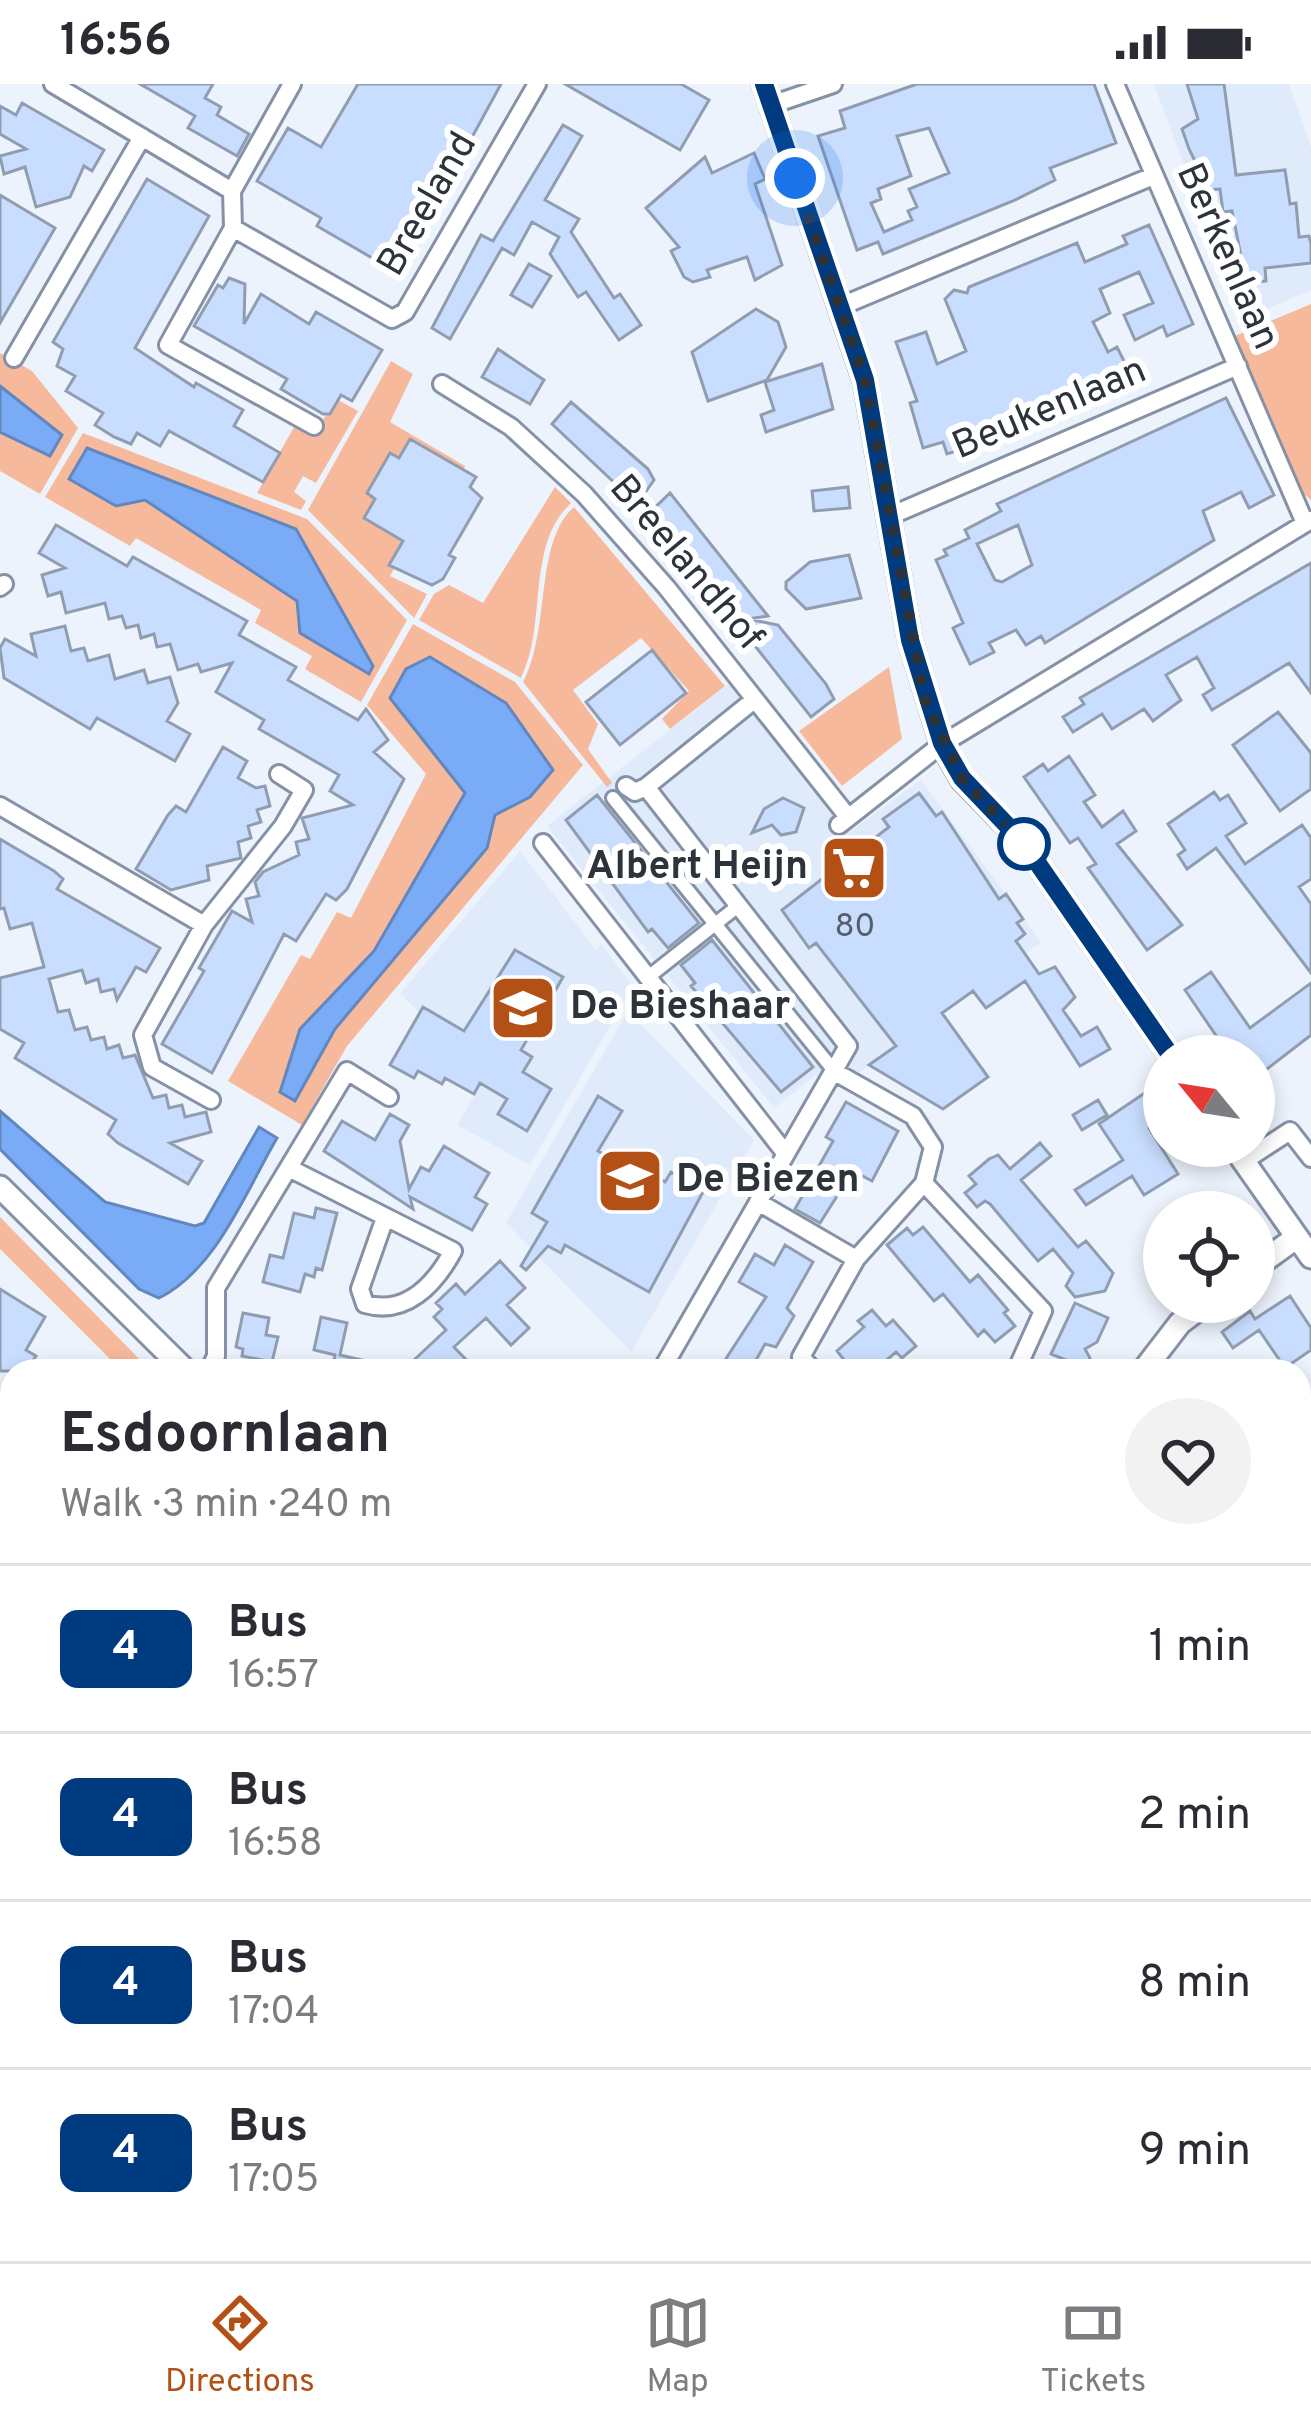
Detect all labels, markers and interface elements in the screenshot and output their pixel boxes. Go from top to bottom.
text: 16:56 [60,14,172,71]
street label: Breeland [368,124,490,286]
your location [765,148,825,208]
street label: Berkenlaan [1163,156,1289,358]
street label: Beukenlaan [946,347,1154,473]
street label: Breelandhof [597,466,773,662]
unlabelled marker [999,819,1049,869]
supermarket icon: Albert Heijn [819,833,889,903]
place label: Albert Heijn [586,844,808,893]
house number: 80 [834,907,876,949]
school or university icon: De Bieshaar [488,973,558,1043]
place label: De Bieshaar [570,984,790,1033]
north arrow [1143,1035,1275,1167]
map controls [1143,1035,1275,1323]
school or university icon: De Biezen [595,1146,665,1216]
place label: De Biezen [676,1157,860,1206]
button: locate [1143,1191,1275,1323]
button: heart [1125,1398,1251,1524]
text: Esdoornlaan [60,1401,390,1473]
text: Walk · 3 min · 240 m [60,1482,392,1531]
text: Bus [228,1596,308,1653]
text: 1 min [1149,1620,1251,1677]
text: 4 [113,1622,140,1675]
text: 16:57 [228,1653,319,1702]
text: Bus [228,1764,308,1821]
text: 2 min [1138,1788,1251,1845]
text: 4 [113,1790,140,1843]
text: 16:58 [228,1821,323,1870]
text: Bus [228,1932,308,1989]
text: 8 min [1138,1956,1251,2013]
text: 4 [113,1958,140,2011]
text: 17:04 [228,1989,319,2038]
text: Bus [228,2100,308,2157]
text: 9 min [1139,2124,1251,2181]
text: 4 [113,2126,140,2179]
text: 17:05 [228,2157,319,2206]
tab: Directions [165,2290,315,2404]
tab: Map [645,2290,711,2404]
tab: Tickets [1040,2290,1146,2404]

